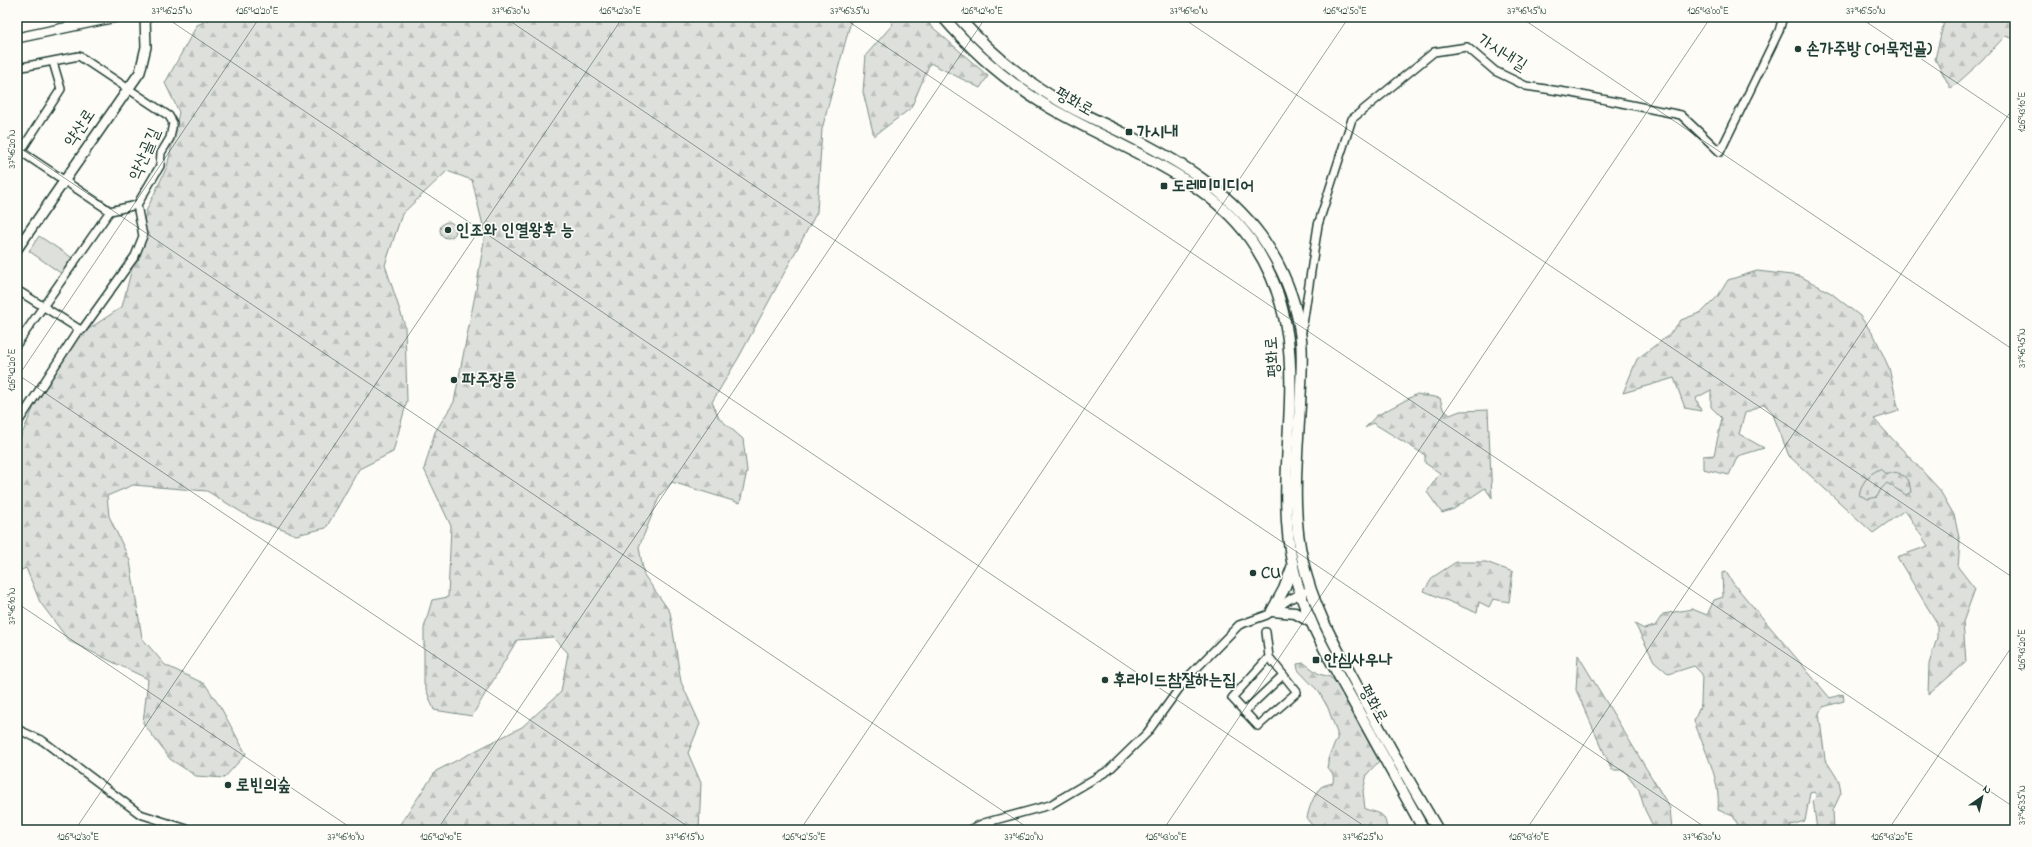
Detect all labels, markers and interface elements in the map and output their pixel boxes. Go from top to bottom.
text: 37°46'25"N [152,4,192,19]
text: 126°42'20"E [235,4,279,19]
text: 37°46'30"N [492,4,530,19]
text: 126°42'30"E [599,4,641,19]
text: 37°46'35"N [830,4,870,19]
text: 126°42'40"E [961,4,1003,19]
text: 37°46'40"N [1170,4,1208,19]
text: 126°42'50"E [1323,4,1367,19]
text: 37°46'45"N [1507,4,1547,19]
text: 126°43'00"E [1687,4,1729,19]
text: 37°46'50"N [1846,4,1886,19]
street label: 가시내길 [1472,28,1532,78]
place label: 손가주방 (어묵전골) [1806,37,1932,62]
marker: 손가주방 (어묵전골) [1793,44,1803,54]
street label: 평화로 [1050,81,1098,123]
text: 126°43'10"E [2015,92,2030,132]
street label: 약산로 [58,104,102,152]
place label: 가시내 [1137,120,1178,145]
street label: 약산골길 [123,124,167,184]
marker: 가시내 [1124,127,1134,137]
text: 37°46'20"N [5,129,20,168]
place label: 도레미미디어 [1172,174,1254,199]
marker: 도레미미디어 [1159,181,1169,191]
place label: 인조와 인열왕후 능 [456,218,574,243]
marker: 인조와 인열왕후 능 [443,225,453,235]
text: 37°46'45"N [2015,328,2030,368]
street label: 평화로 [1259,335,1287,379]
text: 126°42'20"E [5,348,20,392]
place label: 파주장릉 [462,368,517,393]
marker: 파주장릉 [449,375,459,385]
place label: CU [1261,561,1281,586]
marker: CU [1248,568,1258,578]
text: 37°46'10"N [5,587,20,625]
text: 126°43'20"E [2015,629,2030,671]
place label: 안심사우나 [1324,648,1393,673]
marker: 안심사우나 [1311,655,1321,665]
place label: 후라이드참잘하는집 [1113,668,1236,693]
marker: 후라이드참잘하는집 [1100,675,1110,685]
street label: 평화로 [1352,680,1394,728]
place label: 로빈의숲 [236,773,291,798]
north arrow [1962,777,2002,817]
marker: 로빈의숲 [223,780,233,790]
text: N [1979,781,1995,798]
text: 37°46'35"N [2015,785,2030,825]
text: 126°42'30"E [57,830,99,845]
text: 37°46'10"N [327,830,365,845]
text: 126°42'40"E [420,830,462,845]
text: 37°46'15"N [666,830,704,845]
text: 126°42'50"E [782,830,826,845]
text: 37°46'20"N [1005,830,1044,845]
text: 126°43'00"E [1145,830,1187,845]
text: 37°46'25"N [1343,830,1383,845]
text: 126°43'10"E [1509,830,1549,845]
text: 37°46'30"N [1683,830,1721,845]
text: 126°43'20"E [1871,830,1913,845]

